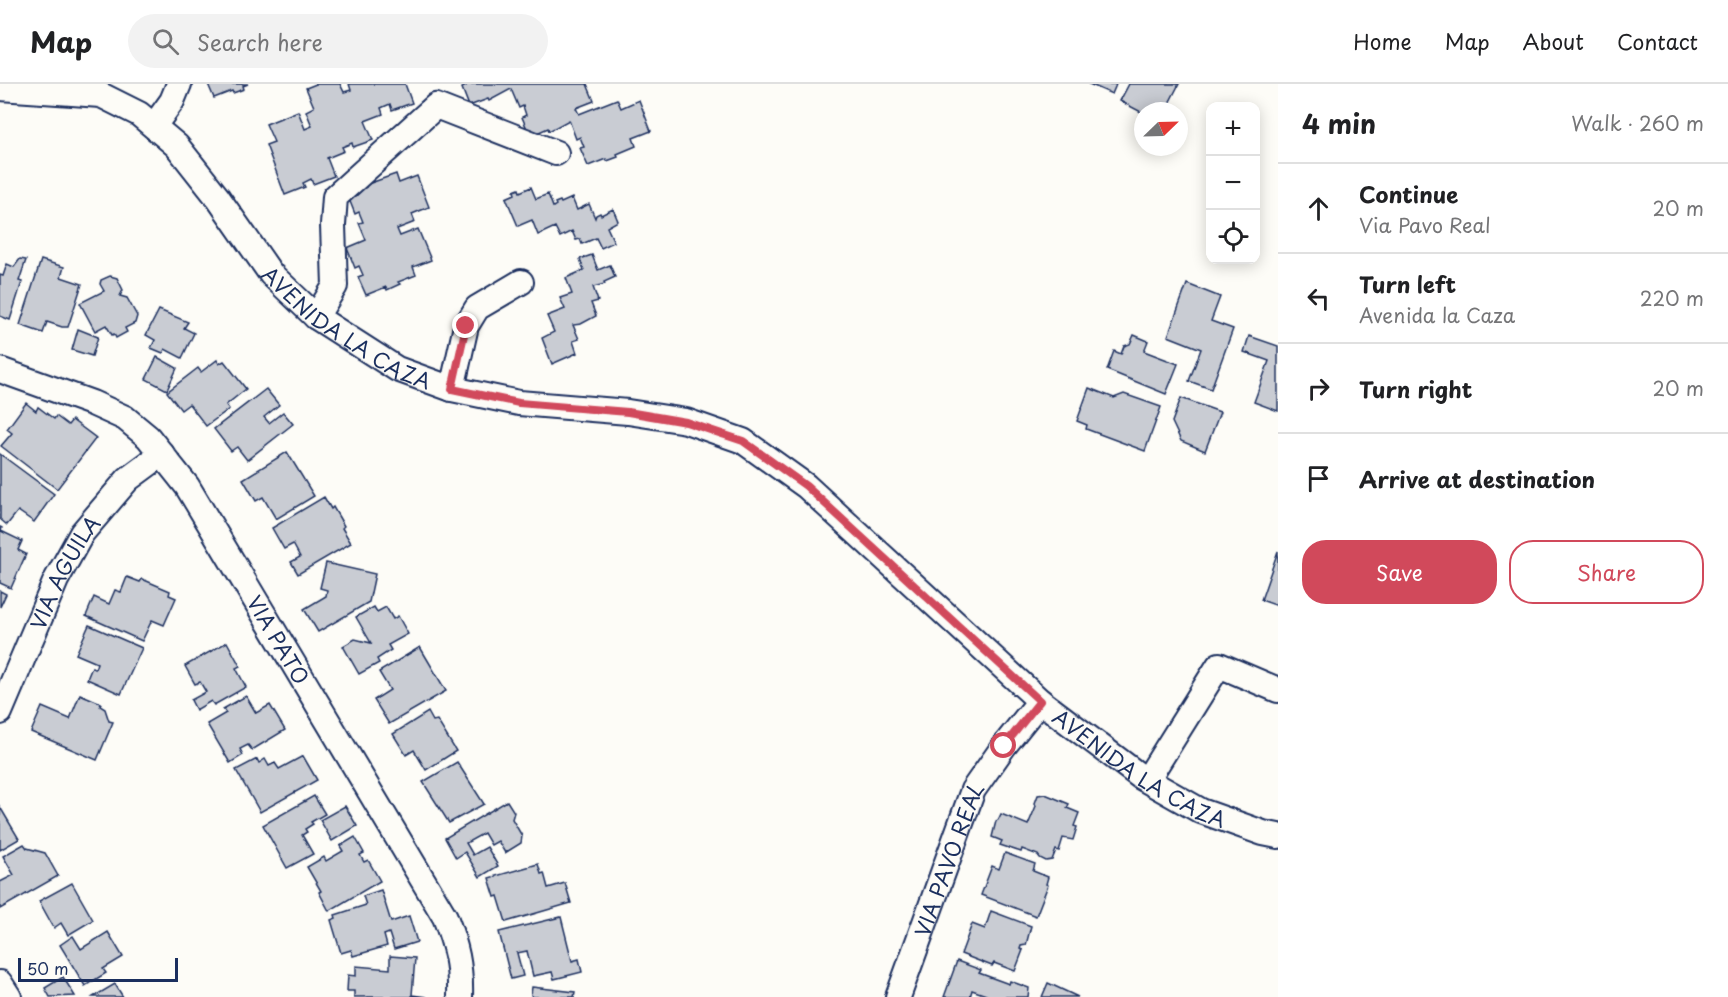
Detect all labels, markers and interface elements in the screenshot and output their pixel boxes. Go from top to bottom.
search box [128,14,548,68]
text: Map [30,20,92,63]
icon: search [149,25,182,58]
text: Search here [197,25,323,58]
text: Home [1353,25,1412,57]
text: Map [1445,25,1490,57]
text: About [1523,25,1584,57]
text: Contact [1617,25,1698,57]
north arrow [1134,102,1188,156]
map controls [1206,102,1260,264]
button: + [1206,102,1260,156]
text: 4 min [1302,104,1376,143]
text: Walk · 260 m [1571,108,1704,138]
button: − [1206,156,1260,210]
text: Continue [1359,177,1458,210]
icon: ahead [1302,192,1335,225]
text: 20 m [1652,193,1704,223]
button: locate [1206,210,1260,264]
text: Via Pavo Real [1359,210,1491,240]
street label: AVENIDA LA CAZA [255,258,436,396]
text: Turn left [1359,267,1456,300]
icon: left [1302,282,1335,315]
text: 220 m [1640,283,1704,313]
text: Avenida la Caza [1359,300,1515,330]
route end [452,312,478,338]
icon: right [1302,372,1335,405]
text: Turn right [1359,372,1472,405]
text: 20 m [1652,373,1704,403]
icon: arrive [1302,462,1335,495]
text: Arrive at destination [1359,462,1595,495]
street label: VIA AGUILA [21,508,107,634]
button: Save [1302,540,1497,604]
button: Share [1509,540,1704,604]
street label: VIA PATO [240,589,318,690]
street label: AVENIDA LA CAZA [1047,700,1231,835]
route start [990,732,1016,758]
street label: VIA PAVO REAL [905,774,991,941]
scale bar [18,955,178,982]
text: 50 m [27,956,68,980]

